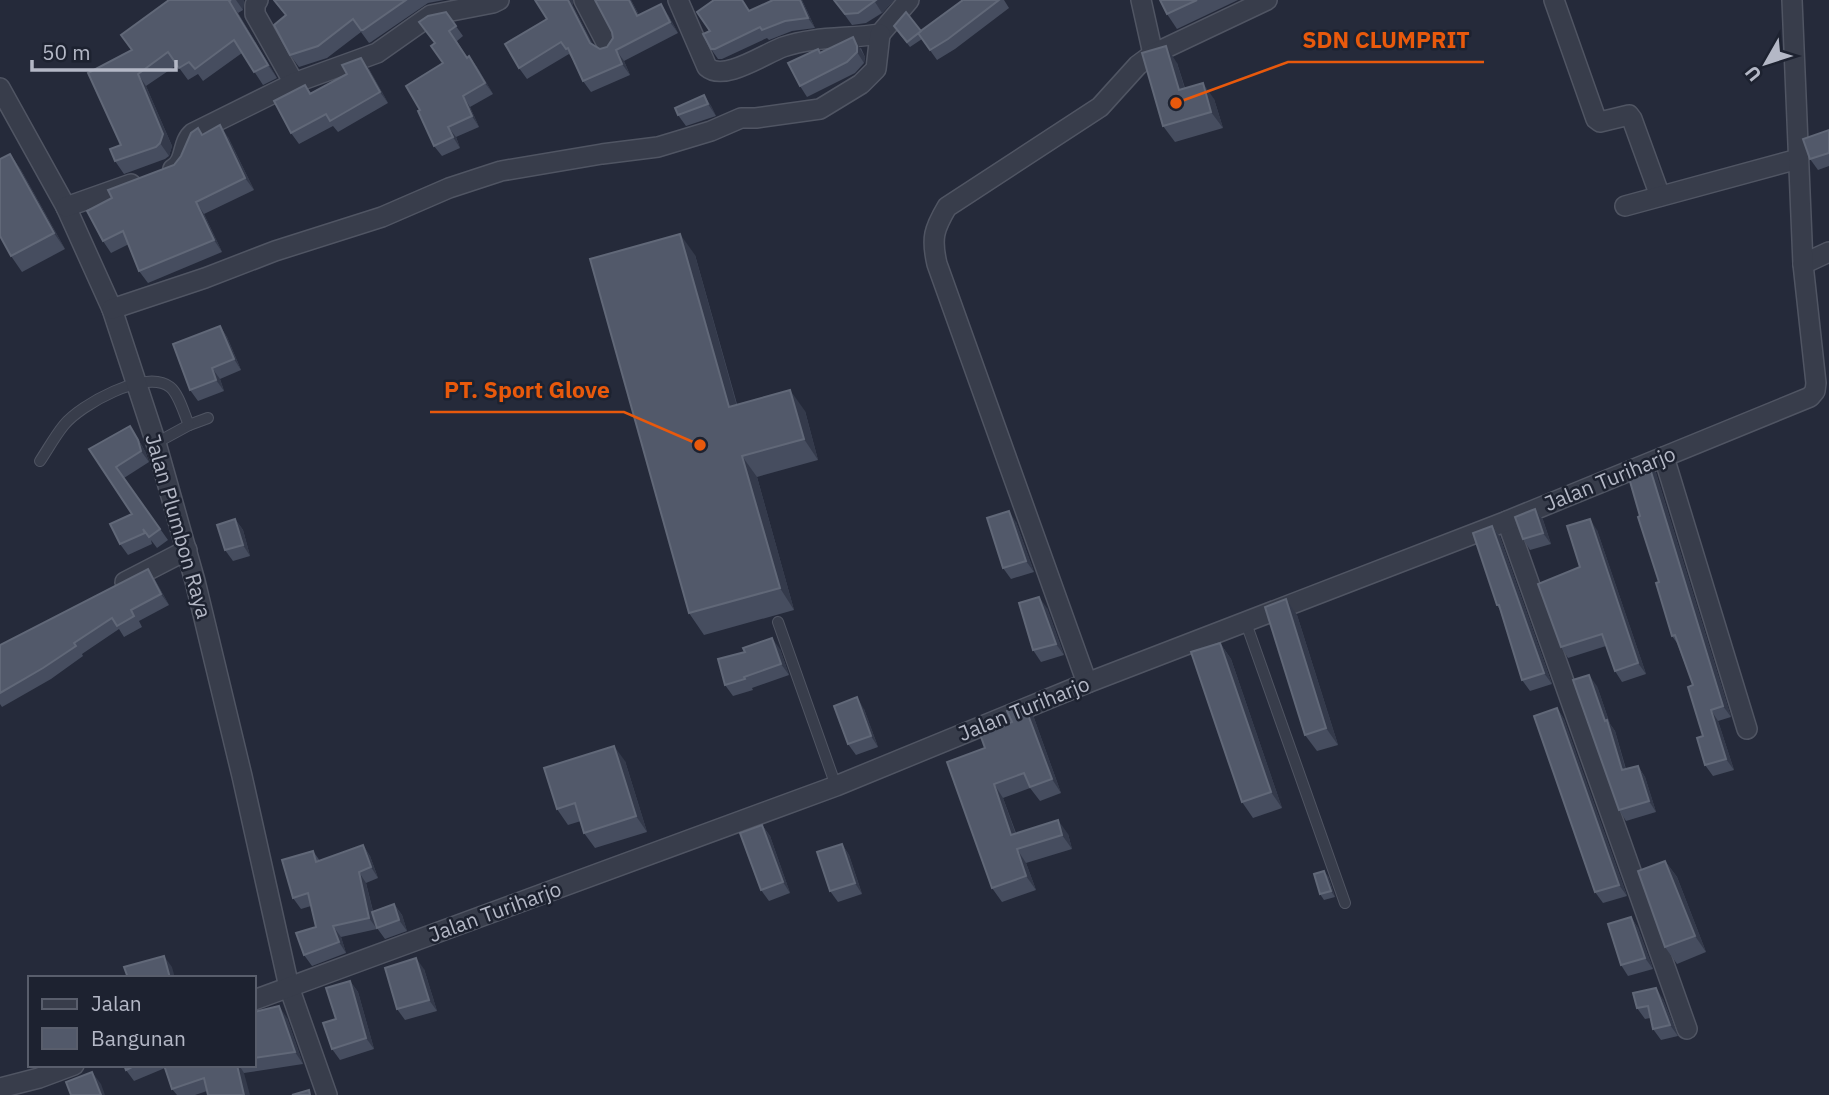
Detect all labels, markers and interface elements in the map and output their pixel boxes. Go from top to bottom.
callout: SDN CLUMPRIT [1288,18,1484,62]
text: SDN CLUMPRIT [1302,24,1470,54]
scale bar [32,28,175,72]
north arrow [1731,28,1801,98]
text: 50 m [42,38,91,66]
text: U [1739,61,1766,86]
callout: PT. Sport Glove [430,368,624,412]
text: PT. Sport Glove [444,374,610,404]
street label: Jalan Plumbon Raya [139,430,219,621]
street label: Jalan Turiharjo [1540,439,1680,517]
street label: Jalan Turiharjo [954,669,1094,747]
street label: Jalan Turiharjo [424,874,565,948]
legend [28,976,256,1067]
text: Jalan [91,989,142,1017]
text: Bangunan [91,1024,186,1052]

